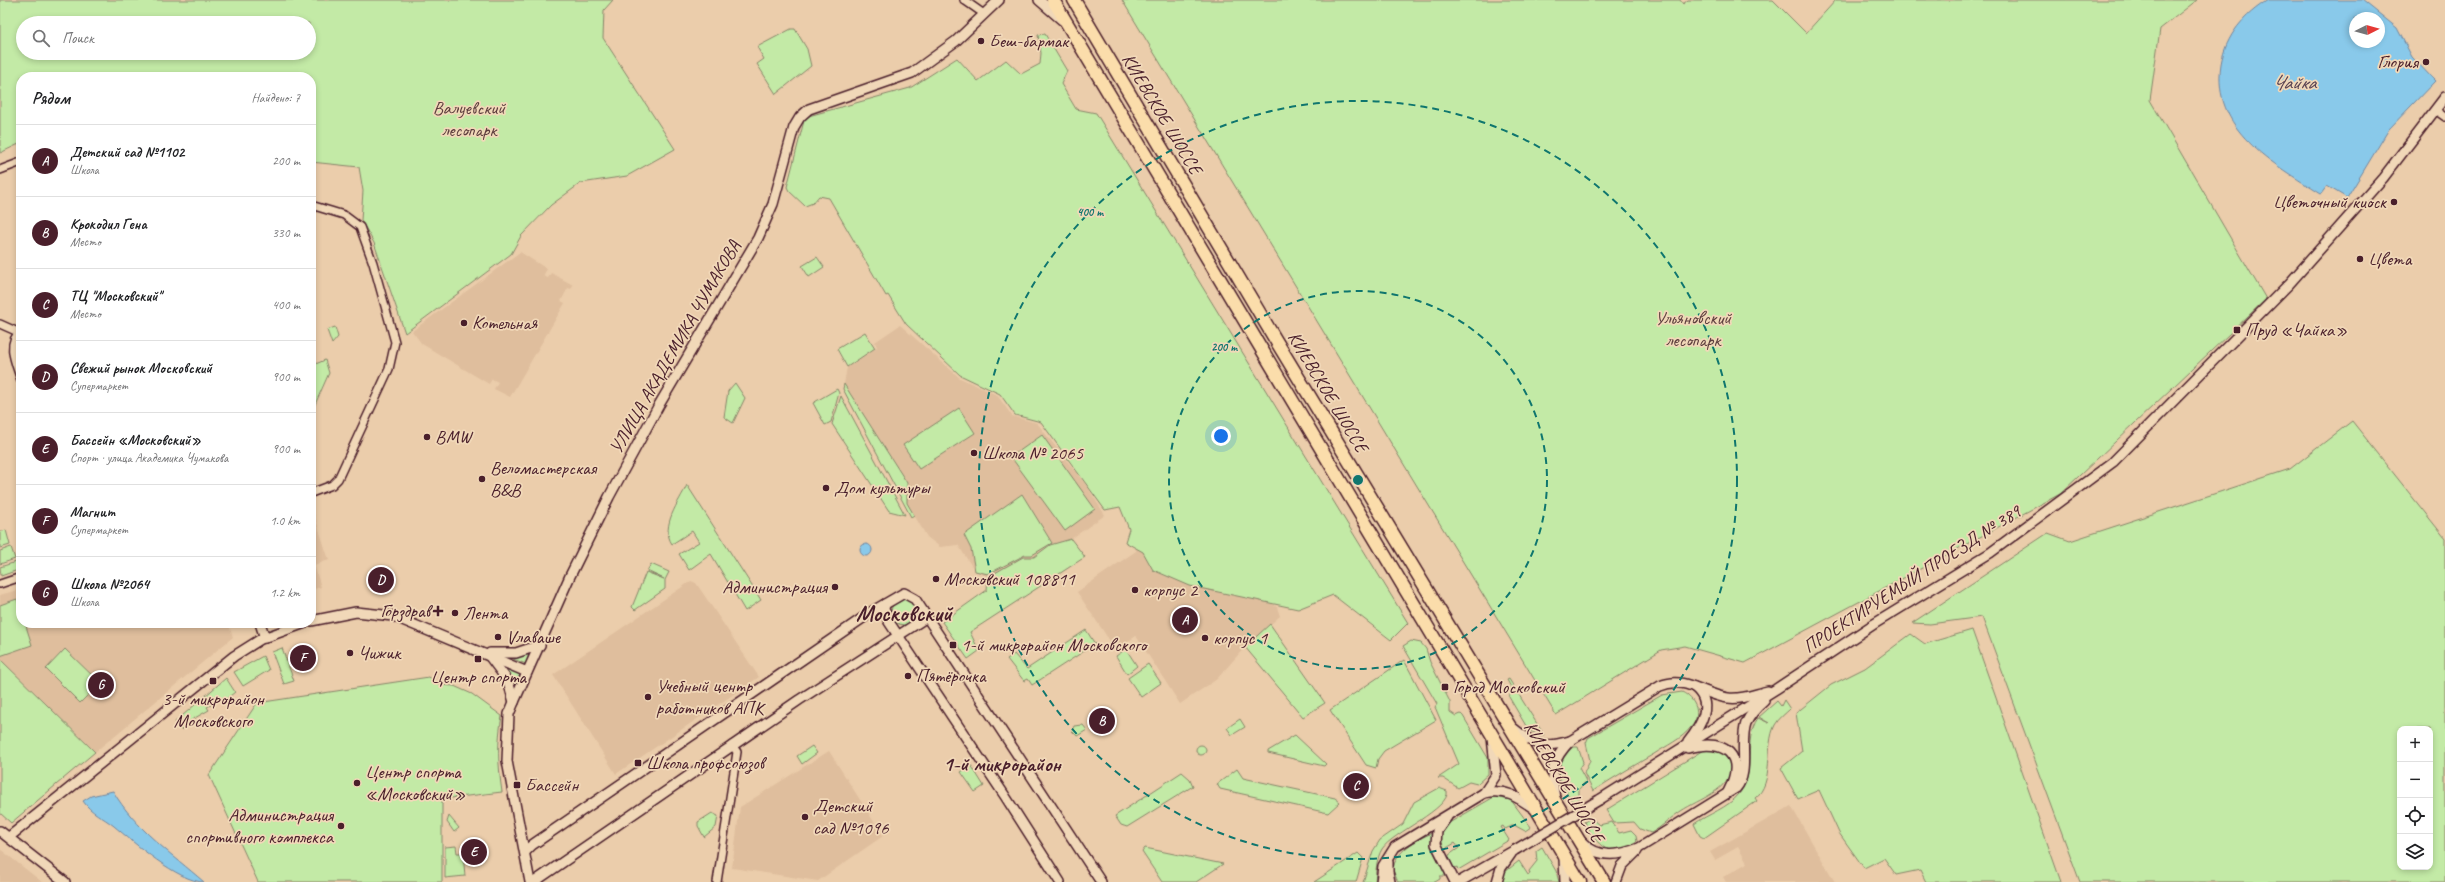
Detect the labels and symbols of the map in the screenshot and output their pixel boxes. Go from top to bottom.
north arrow [2349,12,2385,48]
place label: Беш-бармак [989,29,1070,53]
marker: Беш-бармак [976,36,986,46]
street label: КИЕВСКОЕ ШОССЕ [1116,49,1209,181]
place label: Глория [2378,50,2419,74]
marker: Глория [2421,57,2431,67]
water label: Чайка [2272,70,2318,95]
park label: Валуевский лесопарк [433,96,506,142]
place label: Цветочный киоск [2273,190,2387,214]
marker: Цветочный киоск [2389,197,2399,207]
text: 400 m [1077,204,1104,220]
street label: УЛИЦА АКАДЕМИКА ЧУМАКОВА [604,236,746,458]
place label: Цвета [2368,247,2413,271]
marker: Цвета [2355,254,2365,264]
park label: Ульяновский лесопарк [1655,306,1732,352]
place label: Котельная [472,311,538,335]
marker: Котельная [459,318,469,328]
place label: Пруд «Чайка» [2245,318,2347,342]
marker: Пруд «Чайка» [2232,325,2242,335]
street label: КИЕВСКОЕ ШОССЕ [1282,327,1375,459]
text: 200 m [1211,339,1238,355]
place label: BMW [435,425,474,449]
your location [1211,426,1231,446]
marker: BMW [422,432,432,442]
place label: Школа № 2065 [982,441,1084,465]
marker: Школа № 2065 [969,448,979,458]
place label: Веломастерская B&B [490,456,598,502]
centre of rings [1351,473,1365,487]
marker: Веломастерская B&B [477,474,487,484]
place label: Дом культуры [834,476,931,500]
marker: Дом культуры [821,483,831,493]
street label: ПРОЕКТИРУЕМЫЙ ПРОЕЗД № 389 [1799,499,2027,659]
pin: D [368,565,394,595]
place label: Московский 108811 [944,567,1076,591]
marker: Московский 108811 [931,574,941,584]
place label: Администрация [722,575,829,599]
place label: корпус 2 [1143,578,1199,602]
marker: Администрация [830,582,840,592]
marker: корпус 2 [1130,585,1140,595]
place label: Горздрав [381,599,434,623]
district label: Московский [856,599,954,628]
place label: Лента [463,601,509,625]
pin: A [1172,605,1198,635]
marker: Горздрав [433,606,443,616]
marker: Лента [450,608,460,618]
place label: Vлаваше [506,625,562,649]
place label: корпус 1 [1213,626,1269,650]
marker: Vлаваше [493,632,503,642]
place label: 1-й микрорайон Московского [961,633,1149,657]
marker: корпус 1 [1200,633,1210,643]
marker: 1-й микрорайон Московского [948,640,958,650]
place label: Чижик [358,641,403,665]
pin: F [290,643,316,673]
marker: Чижик [345,648,355,658]
marker: Центр спорта [473,654,483,664]
place label: Пятёрочка [916,664,987,688]
place label: Центр спорта [430,665,527,689]
pin: G [88,670,114,700]
marker: Пятёрочка [903,671,913,681]
place label: Учебный центр работников АПК [656,674,767,720]
place label: Город Московский [1453,675,1566,699]
marker: 3-й микрорайон Московского [208,676,218,686]
marker: Город Московский [1440,682,1450,692]
place label: 3-й микрорайон Московского [162,687,265,733]
marker: Учебный центр работников АПК [643,692,653,702]
pin: B [1089,706,1115,736]
street label: КИЕВСКОЕ ШОССЕ [1518,717,1611,849]
place label: Школа профсоюзов [646,751,768,775]
district label: 1-й микрорайон [943,751,1063,777]
marker: Школа профсоюзов [633,758,643,768]
place label: Центр спорта «Московский» [365,760,466,806]
pin: C [1343,771,1369,801]
place label: Бассейн [525,773,579,797]
marker: Центр спорта «Московский» [352,778,362,788]
marker: Бассейн [512,780,522,790]
place label: Детский сад №1096 [813,794,890,840]
place label: Администрация спортивного комплекса [185,803,335,849]
marker: Детский сад №1096 [800,812,810,822]
marker: Администрация спортивного комплекса [336,821,346,831]
pin: E [461,837,487,867]

